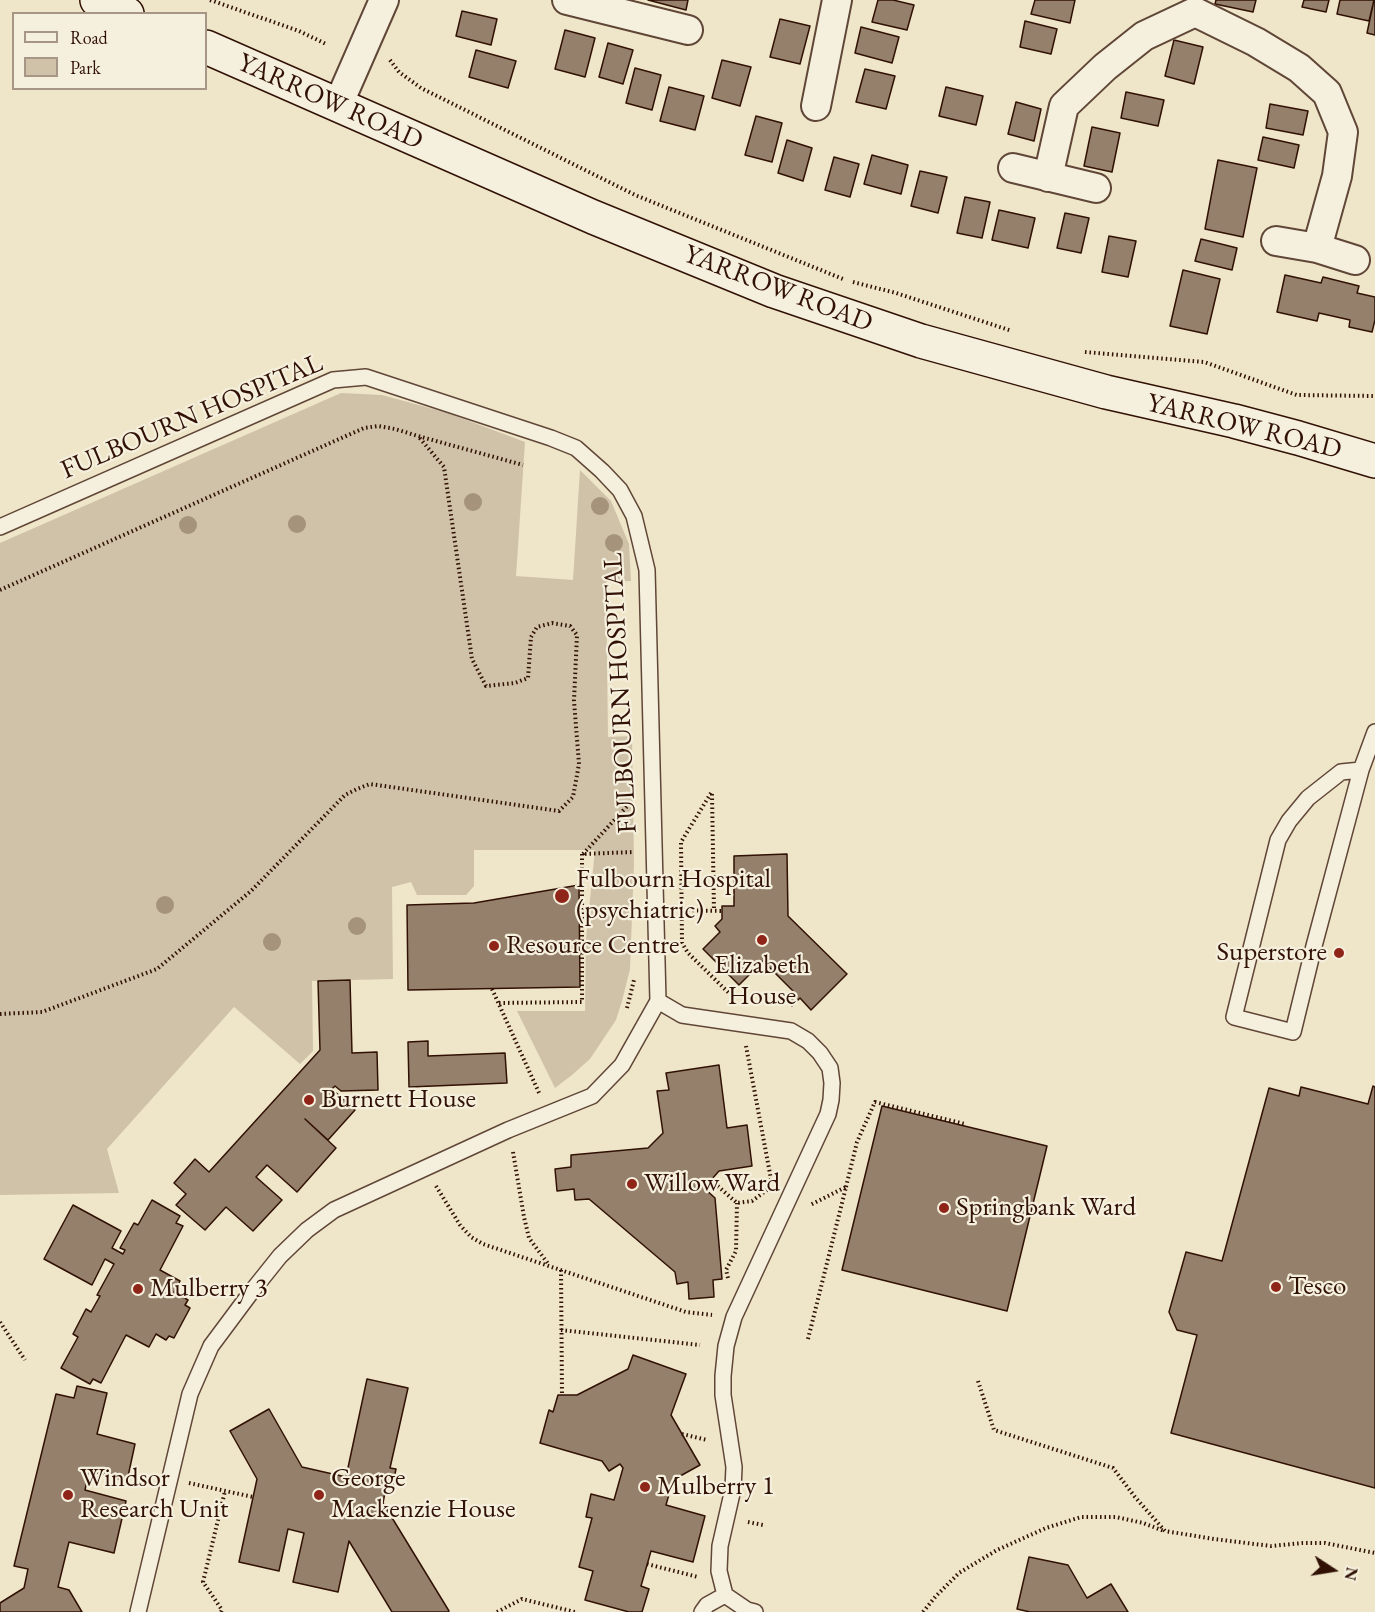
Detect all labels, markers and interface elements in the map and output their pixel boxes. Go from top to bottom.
legend [12,12,207,90]
text: Road [70,26,108,49]
street label: YARROW ROAD [232,47,428,157]
text: Park [70,56,101,79]
street label: YARROW ROAD [679,238,877,340]
street label: FULBOURN HOSPITAL [56,347,328,487]
street label: YARROW ROAD [1143,387,1345,467]
street label: FULBOURN HOSPITAL [597,552,645,834]
place label: Fulbourn Hospital (psychiatric) [576,864,771,927]
marker: Fulbourn Hospital (psychiatric) [553,887,571,905]
place label: Resource Centre [506,930,679,962]
marker: Elizabeth House [755,933,769,947]
place label: Superstore [1217,937,1327,969]
marker: Resource Centre [487,939,501,953]
marker: Superstore [1332,946,1346,960]
place label: Elizabeth House [714,950,810,1013]
place label: Burnett House [321,1084,476,1116]
marker: Burnett House [302,1093,316,1107]
place label: Willow Ward [644,1168,780,1200]
marker: Willow Ward [625,1177,639,1191]
place label: Springbank Ward [956,1192,1136,1224]
marker: Springbank Ward [937,1201,951,1215]
place label: Tesco [1288,1271,1346,1303]
place label: Mulberry 3 [150,1273,268,1305]
marker: Tesco [1269,1280,1283,1294]
marker: Mulberry 3 [131,1282,145,1296]
place label: Windsor Research Unit [80,1463,228,1526]
place label: George Mackenzie House [331,1463,515,1526]
place label: Mulberry 1 [657,1471,775,1503]
marker: Mulberry 1 [638,1480,652,1494]
marker: Windsor Research Unit [61,1488,75,1502]
marker: George Mackenzie House [312,1488,326,1502]
north arrow [1303,1540,1363,1600]
text: N [1339,1565,1363,1582]

